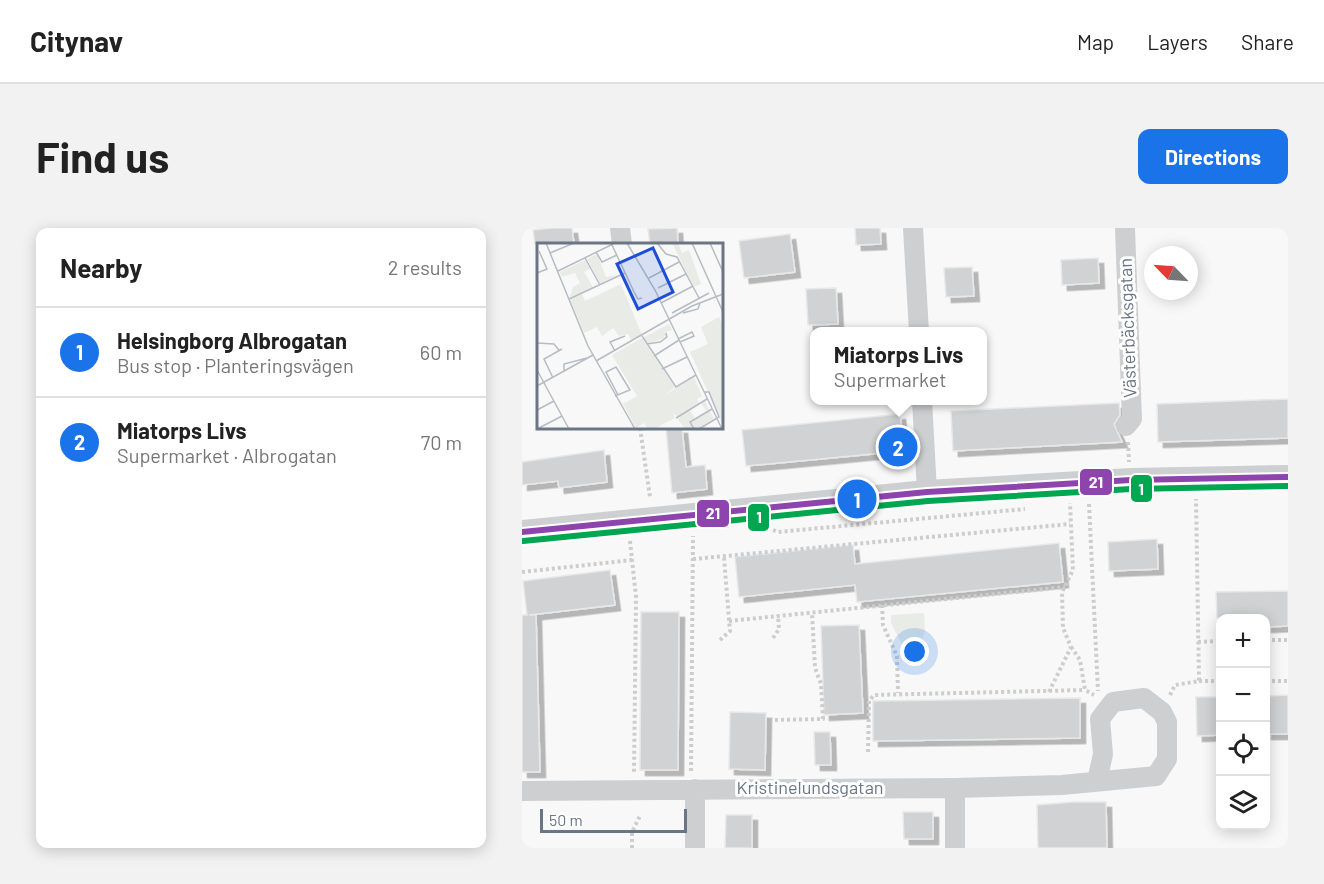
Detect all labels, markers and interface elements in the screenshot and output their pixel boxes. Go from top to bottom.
text: Citynav [30,24,123,58]
text: Map [1077,29,1114,54]
text: Layers [1147,29,1208,54]
text: Share [1241,29,1294,54]
button: Directions [1138,129,1288,184]
text: Find us [36,131,169,181]
inset map [537,243,723,429]
north arrow [1144,246,1198,300]
text: Nearby [60,252,142,283]
text: 2 results [388,255,462,279]
street label: Västerbäcksgatan [1114,258,1140,398]
text: Helsingborg Albrogatan [117,327,347,353]
popup [810,327,987,405]
text: 1 [76,340,83,364]
text: 60 m [420,340,462,364]
text: Miatorps Livs [834,341,963,367]
text: Bus stop · Planteringsvägen [117,353,354,377]
text: Supermarket [834,367,947,391]
text: Miatorps Livs [117,417,246,443]
pin: 2 [878,424,917,470]
text: 2 [74,430,85,454]
text: 70 m [421,430,462,454]
text: Supermarket · Albrogatan [117,443,337,467]
line badge: 21 [1079,468,1113,496]
text: 21 [1089,472,1103,491]
line badge: 1 [1130,474,1153,503]
pin: 1 [838,476,876,522]
text: 1 [1138,479,1144,498]
line badge: 21 [696,499,730,528]
text: 21 [706,503,720,522]
line badge: 1 [747,503,770,532]
text: 1 [756,507,762,526]
map controls [1216,614,1270,830]
button: + [1216,614,1270,668]
your location [900,637,929,666]
button: − [1216,668,1270,722]
button: locate [1216,722,1270,776]
street label: Kristinelundsgatan [736,776,884,798]
button: layers [1216,776,1270,830]
scale bar [540,806,687,834]
text: 50 m [549,810,583,829]

